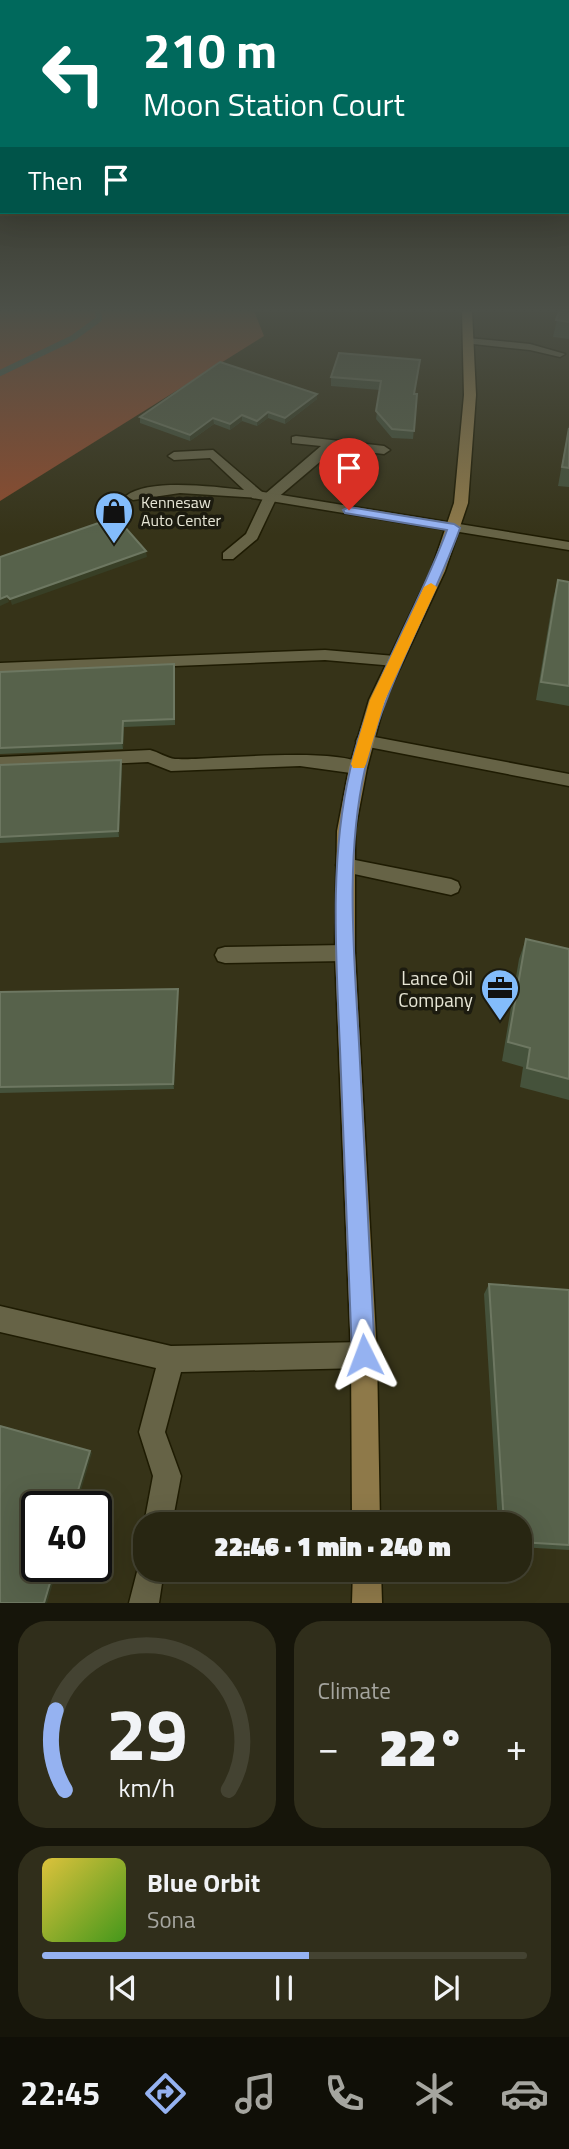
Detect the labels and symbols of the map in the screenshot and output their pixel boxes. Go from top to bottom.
pin [319,438,379,510]
shop icon: Kennesaw Auto Center [93,490,135,545]
place label: Kennesaw Auto Center [141,490,221,532]
place label: Lance Oil Company [398,963,473,1014]
office icon: Lance Oil Company [479,967,521,1022]
position arrow [327,1318,401,1392]
speed limit sign: 40 [21,1491,112,1582]

